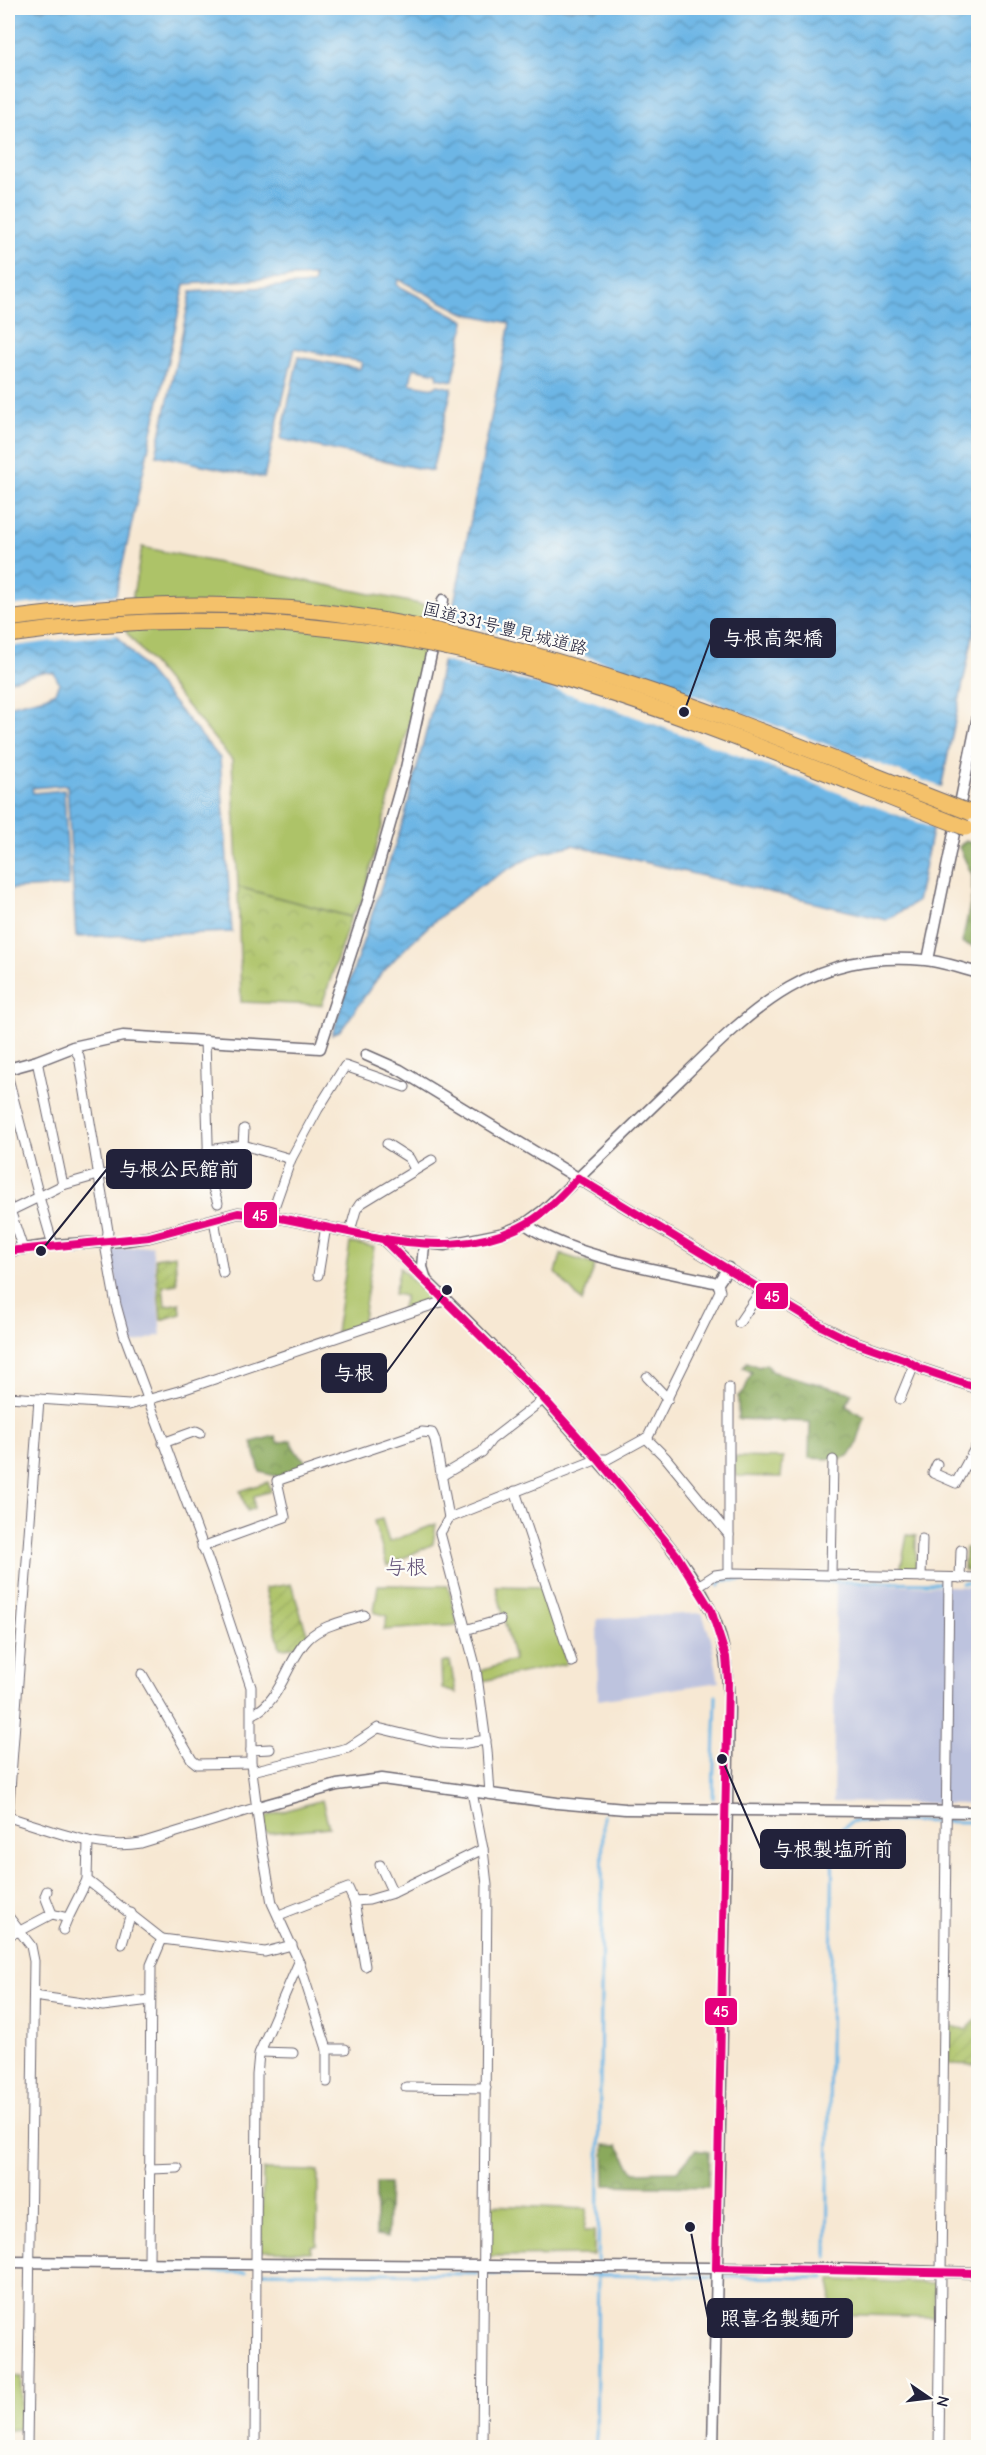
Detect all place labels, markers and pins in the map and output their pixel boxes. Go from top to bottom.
callout: 与根高架橋 [711,619,835,657]
callout: 与根公民館前 [107,1150,251,1188]
callout: 与根 [322,1354,386,1392]
callout: 与根製塩所前 [761,1830,905,1868]
callout: 照喜名製麺所 [708,2299,852,2337]

